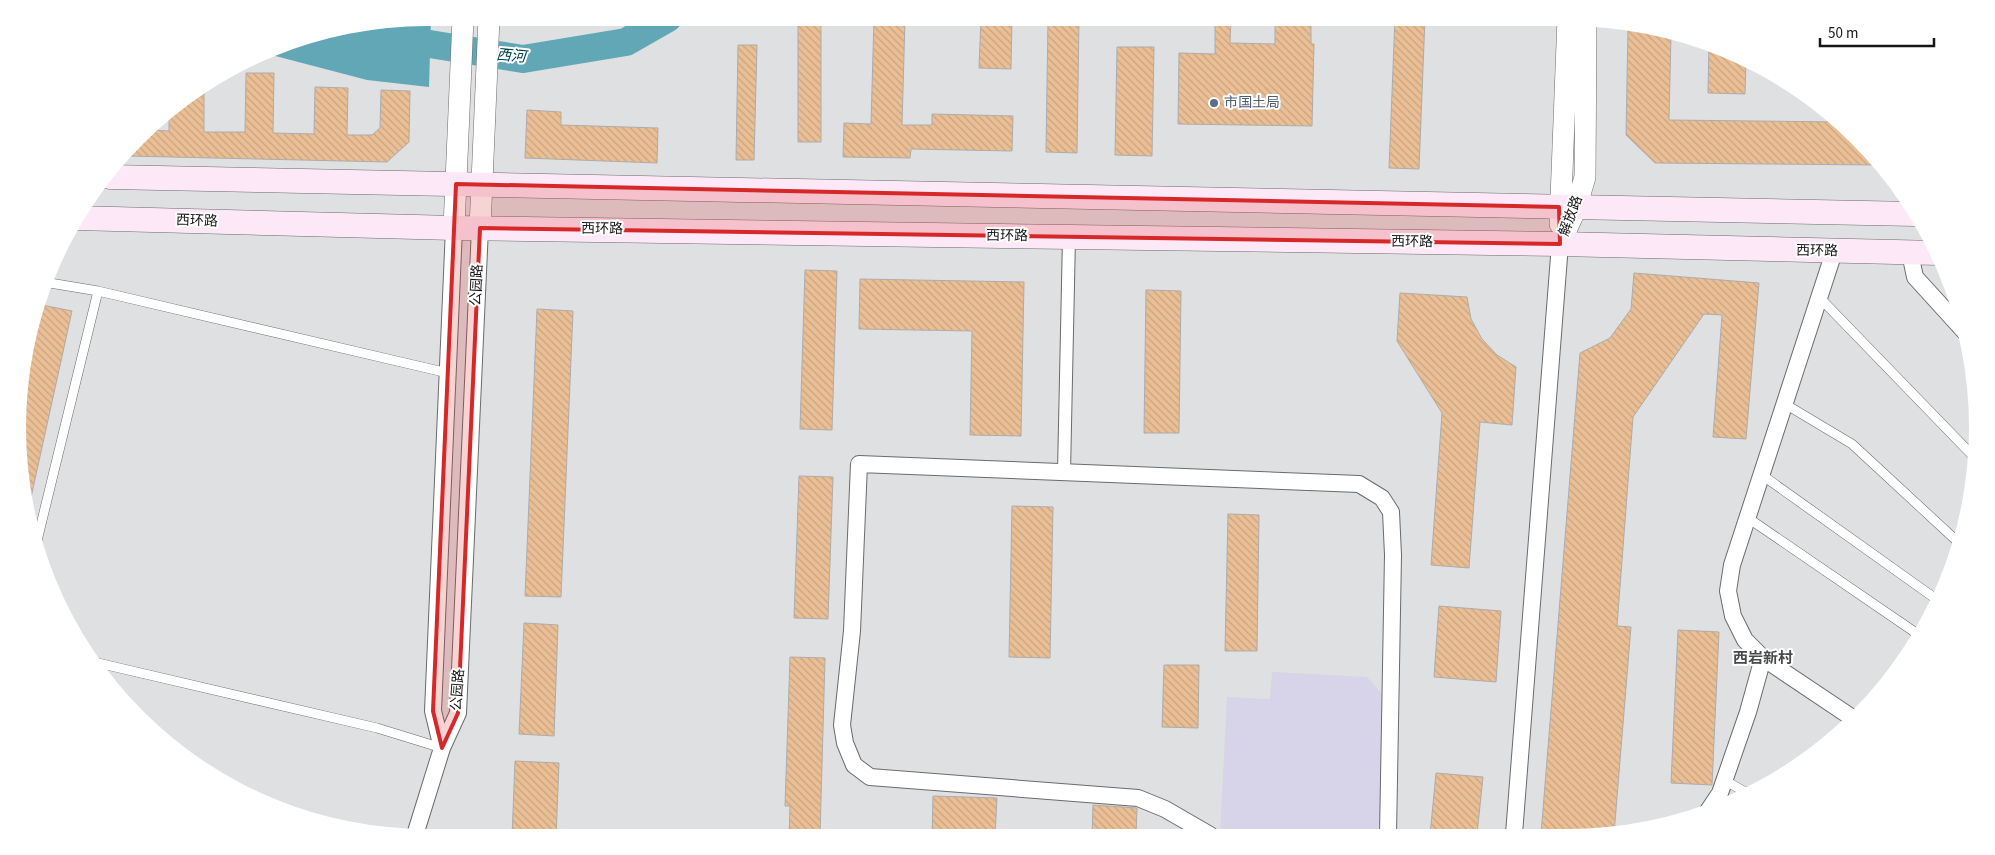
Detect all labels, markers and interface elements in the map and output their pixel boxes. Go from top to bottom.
scale bar [1820,15,1934,47]
text: 50 m [1828,23,1858,44]
water label: 西河 [495,44,530,68]
place label: 市国土局 [1224,93,1280,113]
marker: 市国土局 [1208,97,1220,109]
street label: 解放路 [1554,193,1588,239]
street label: 西环路 [176,210,218,232]
street label: 西环路 [581,219,623,239]
street label: 西环路 [986,226,1028,246]
street label: 西环路 [1391,232,1433,252]
street label: 西环路 [1796,241,1838,261]
street label: 公园路 [466,264,488,306]
district label: 西岩新村 [1733,648,1793,669]
street label: 公园路 [447,668,469,712]

